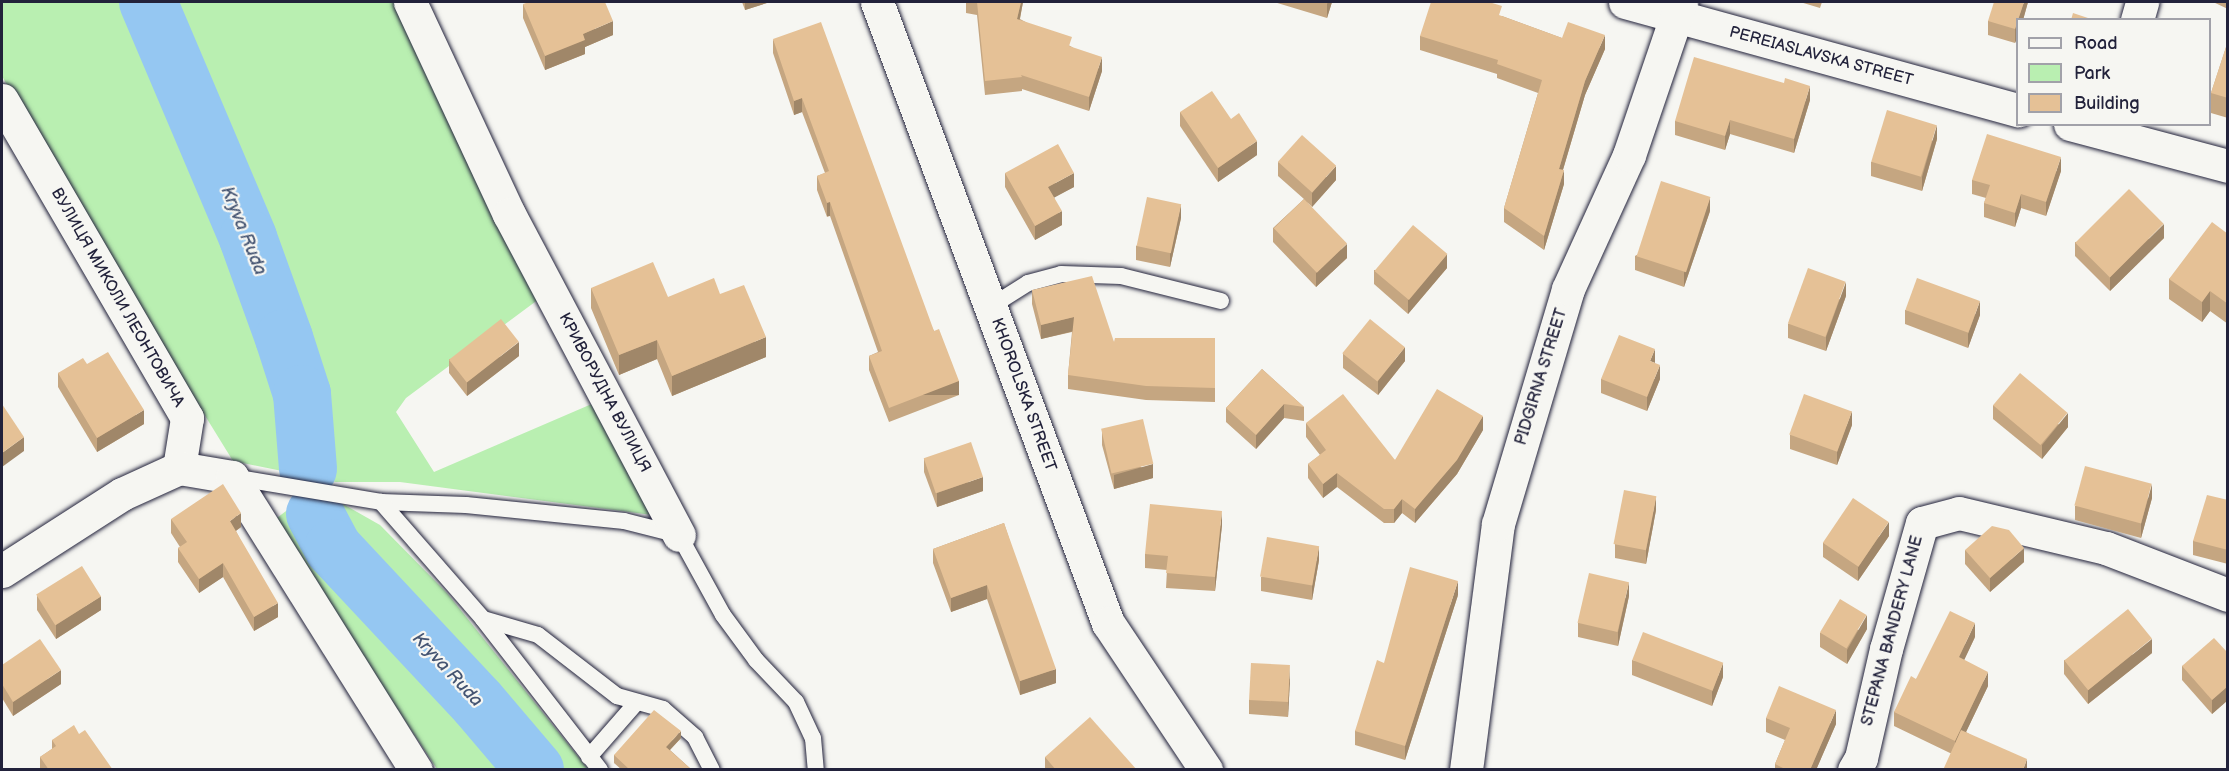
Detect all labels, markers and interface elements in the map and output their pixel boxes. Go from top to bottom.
legend [2016,18,2211,126]
street label: PEREIASLAVSKA STREET [1727,23,1915,91]
text: Road [2074,33,2118,54]
text: Park [2074,63,2110,84]
text: Building [2074,93,2140,114]
water label: Kryva Ruda [215,183,271,279]
street label: ВУЛИЦЯ МИКОЛИ ЛЕОНТОВИЧА [46,185,188,411]
street label: PIDGIRNA STREET [1512,306,1572,448]
street label: КРИВОРУДНА ВУЛИЦЯ [554,310,654,476]
street label: KHOROLSKA STREET [986,316,1060,474]
street label: STEPANA BANDERY LANE [1858,534,1928,728]
water label: Kryva Ruda [407,628,487,712]

